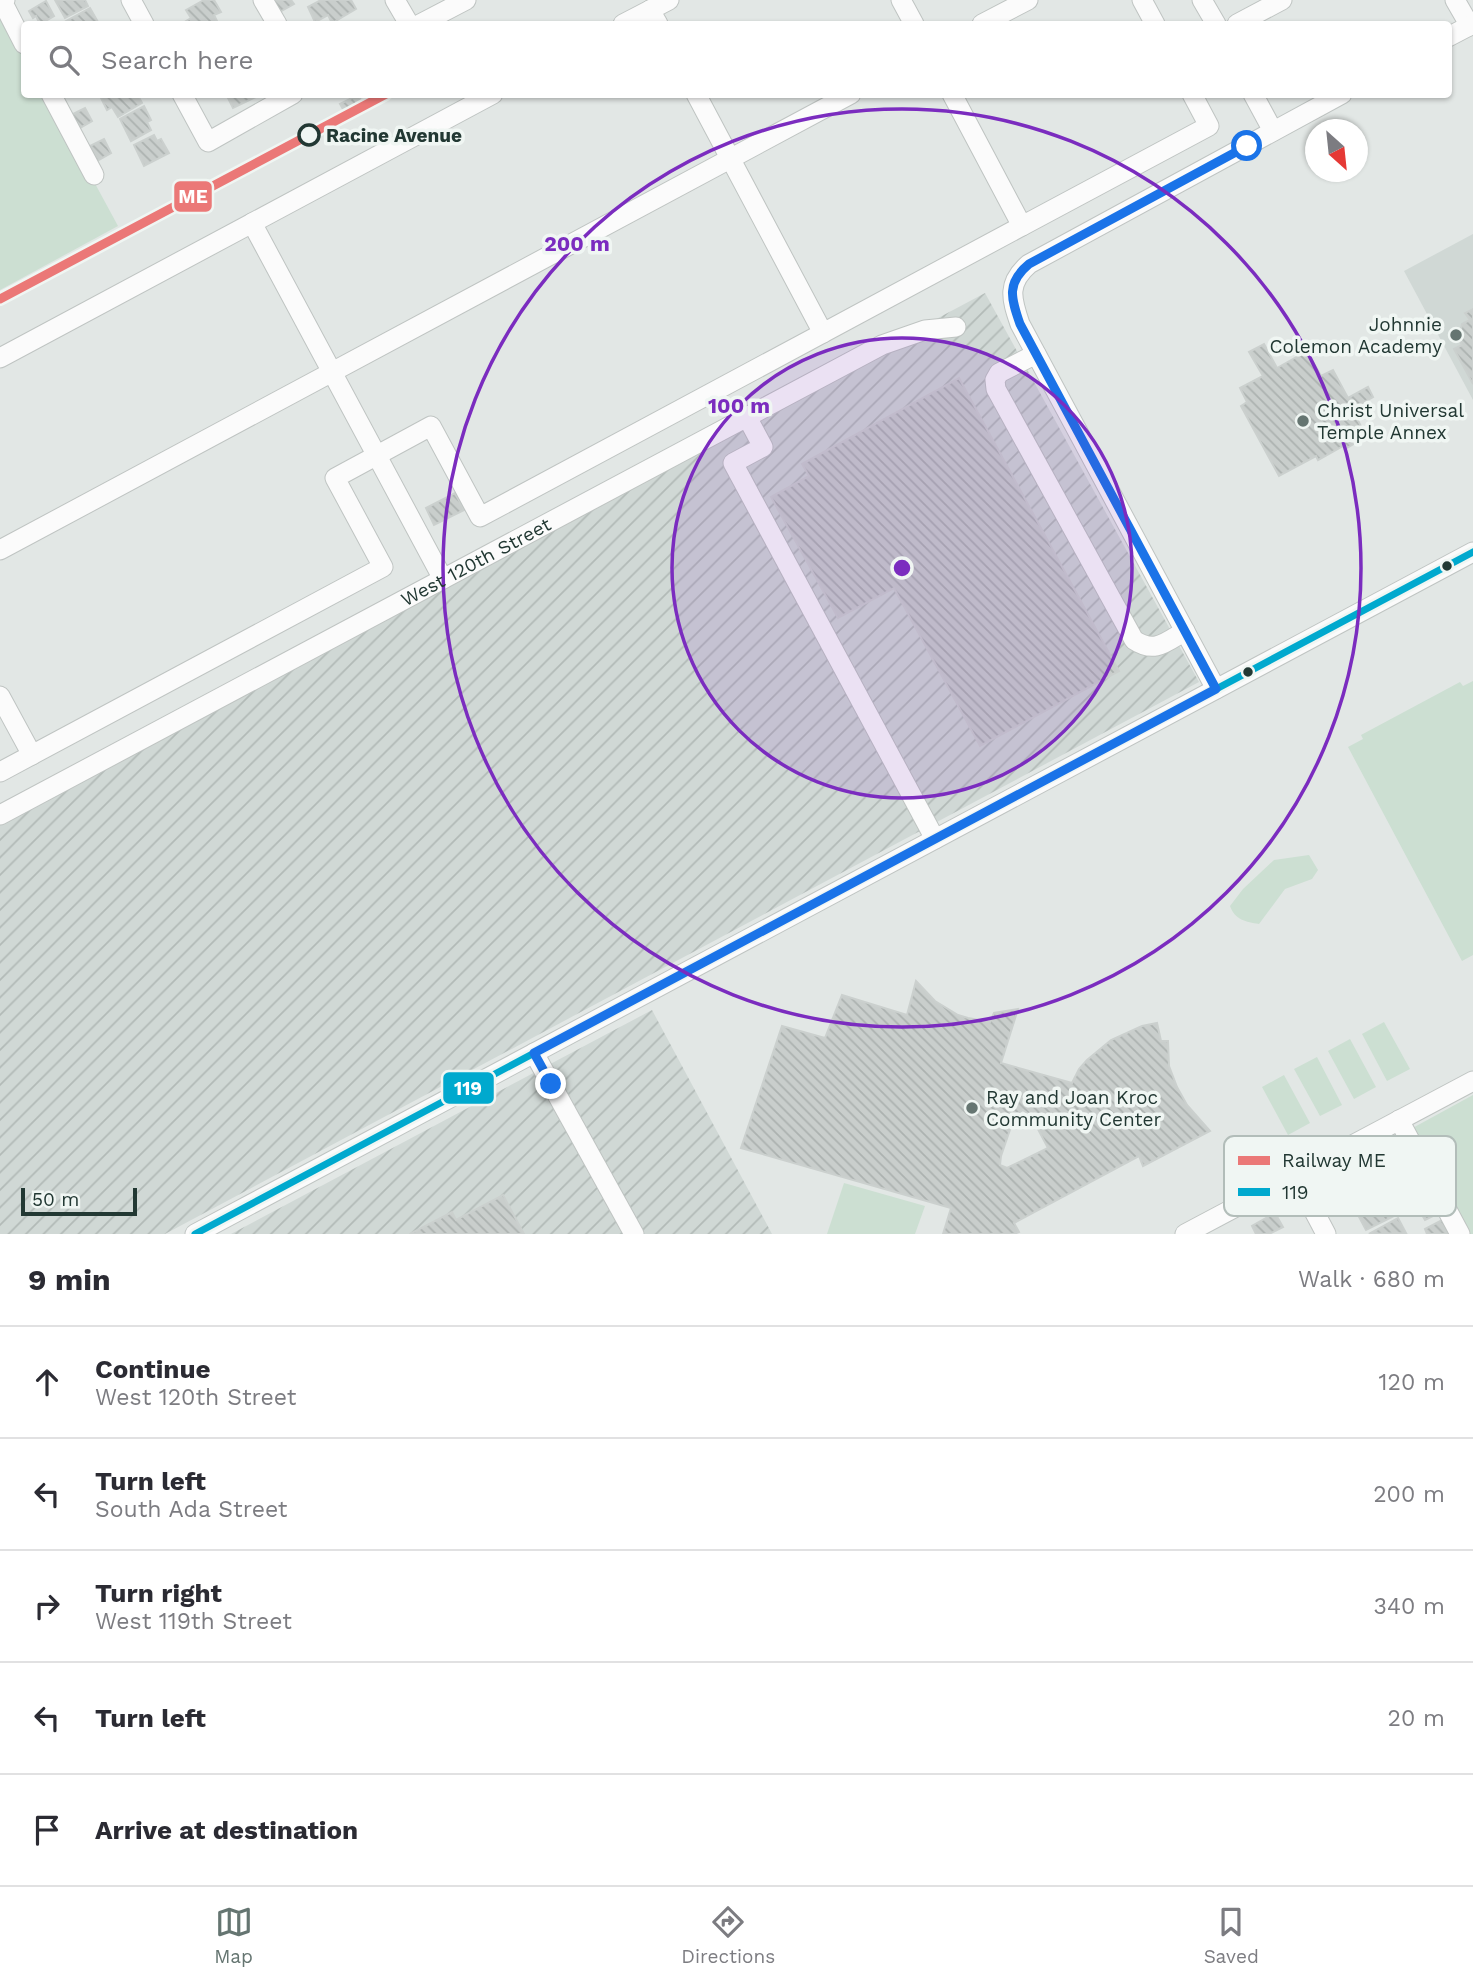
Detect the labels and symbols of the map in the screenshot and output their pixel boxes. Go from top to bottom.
north arrow [1305,119,1368,182]
marker: Racine Avenue [298,124,320,146]
place label: Racine Avenue [326,124,462,147]
route start [1231,130,1262,161]
line badge: ME [173,180,213,213]
text: ME [178,185,208,208]
text: 200 m [544,231,610,256]
place label: Johnnie Colemon Academy [1270,313,1442,358]
marker: Johnnie Colemon Academy [1448,327,1464,343]
text: 100 m [708,393,770,418]
place label: Christ Universal Temple Annex [1317,399,1464,444]
marker: Christ Universal Temple Annex [1295,413,1311,429]
street label: West 120th Street [397,512,555,611]
centre of rings [890,556,914,580]
unlabelled marker [1440,559,1454,573]
unlabelled marker [1241,665,1255,679]
route end [535,1068,566,1099]
line badge: 119 [442,1071,495,1105]
text: 119 [454,1077,482,1100]
place label: Ray and Joan Kroc Community Center [986,1086,1162,1131]
marker: Ray and Joan Kroc Community Center [964,1100,980,1116]
legend [1224,1136,1456,1216]
text: Railway ME [1282,1149,1386,1172]
text: 119 [1282,1181,1309,1204]
scale bar [21,1185,136,1217]

